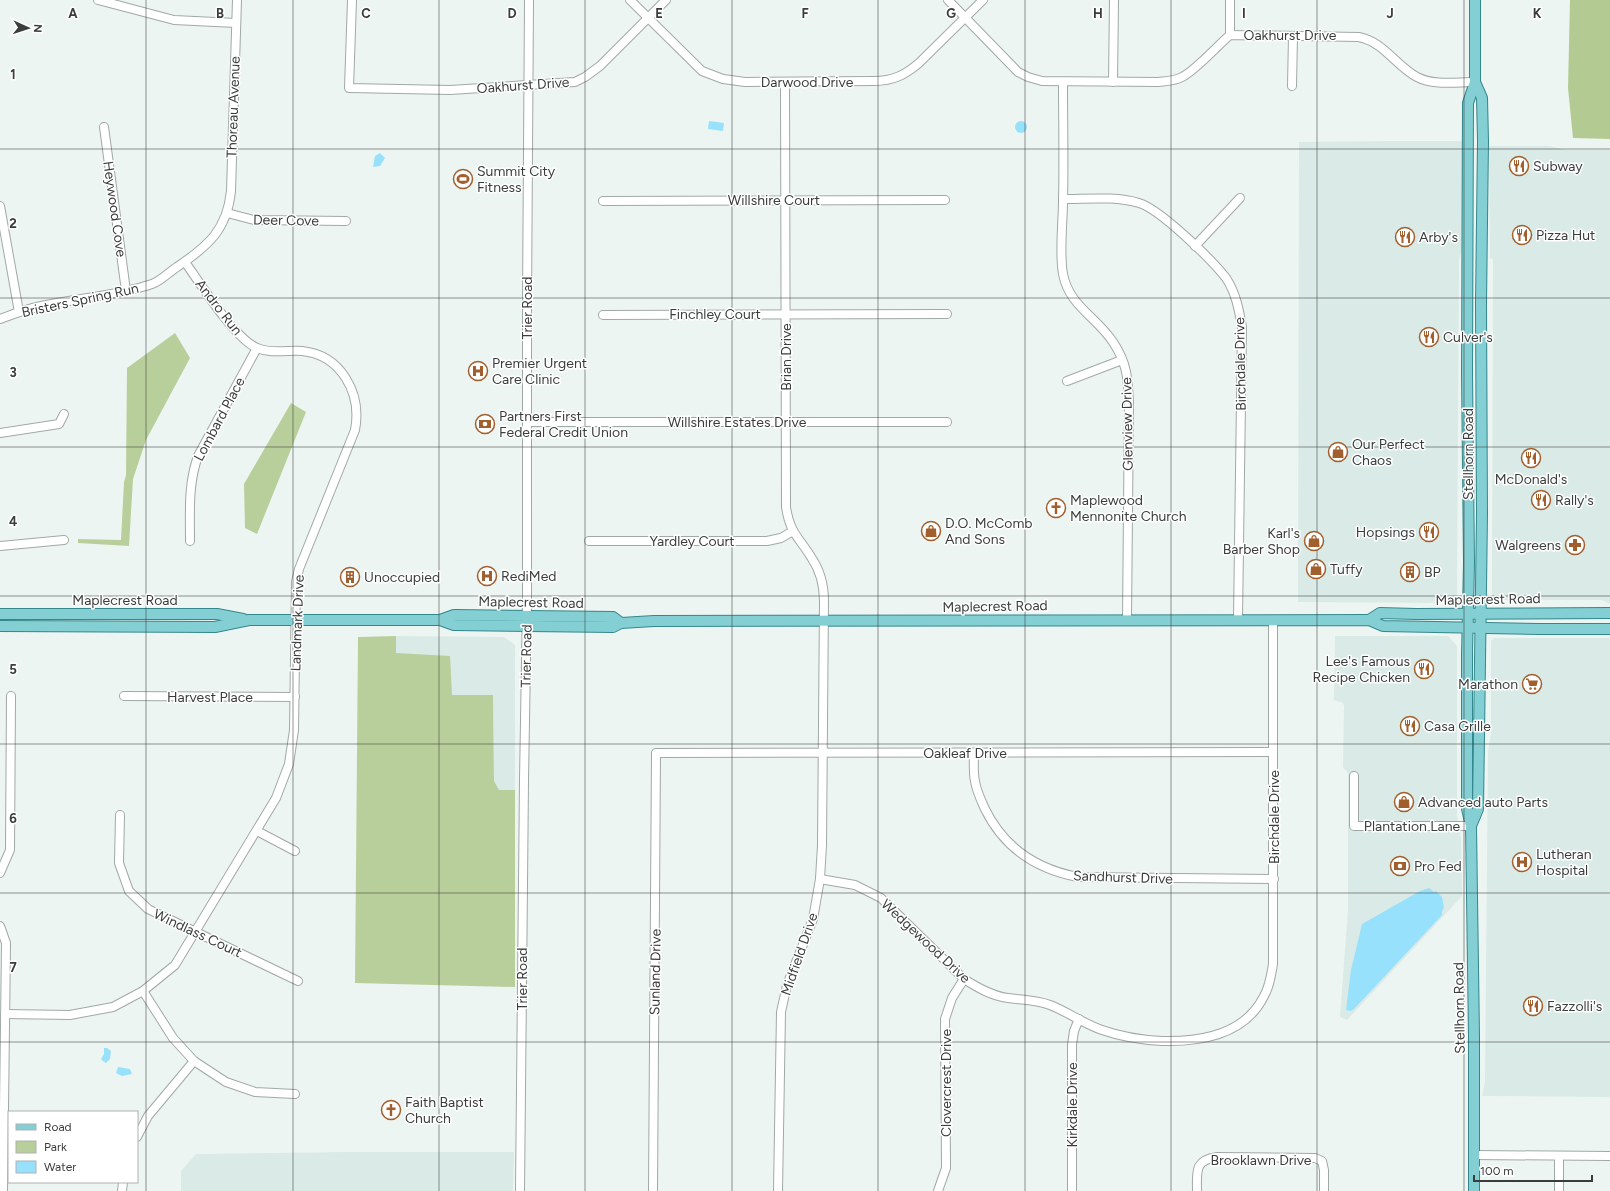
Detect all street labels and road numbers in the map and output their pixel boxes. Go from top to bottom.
street label: Oakhurst Drive [1244,27,1337,44]
street label: Thoreau Avenue [223,56,244,158]
street label: Oakhurst Drive [476,74,570,97]
street label: Darwood Drive [761,74,854,91]
street label: Heywood Cove [99,160,130,259]
street label: Willshire Court [728,192,820,209]
street label: Deer Cove [253,211,319,230]
street label: Andro Run [192,276,246,339]
street label: Trier Road [519,276,536,340]
street label: Bristers Spring Run [20,280,140,321]
street label: Finchley Court [669,306,761,323]
street label: Birchdale Drive [1231,317,1250,411]
street label: Brian Drive [778,323,795,391]
street label: Lombard Place [190,374,249,464]
street label: Glenview Drive [1118,377,1137,471]
street label: Stellhorn Road [1460,408,1477,500]
street label: Willshire Estates Drive [668,414,807,431]
street label: Yardley Court [649,533,735,550]
street label: Landmark Drive [287,574,308,672]
street label: Maplecrest Road [1435,590,1541,609]
street label: Maplecrest Road [72,592,178,609]
street label: Maplecrest Road [478,593,584,612]
street label: Maplecrest Road [942,597,1048,616]
street label: Trier Road [517,624,536,688]
street label: Harvest Place [167,689,253,706]
street label: Oakleaf Drive [923,745,1007,762]
street label: Birchdale Drive [1266,770,1283,864]
street label: Plantation Lane [1364,818,1461,835]
street label: Sandhurst Drive [1073,867,1173,888]
street label: Wedgewood Drive [878,896,974,987]
street label: Windlass Court [151,906,245,961]
street label: Midfield Drive [777,910,822,998]
street label: Sunland Drive [646,928,665,1015]
street label: Trier Road [514,947,531,1011]
street label: Stellhorn Road [1450,962,1469,1054]
street label: Clovercrest Drive [938,1029,955,1137]
street label: Kirkdale Drive [1064,1062,1081,1148]
street label: Brooklawn Drive [1210,1152,1312,1169]

